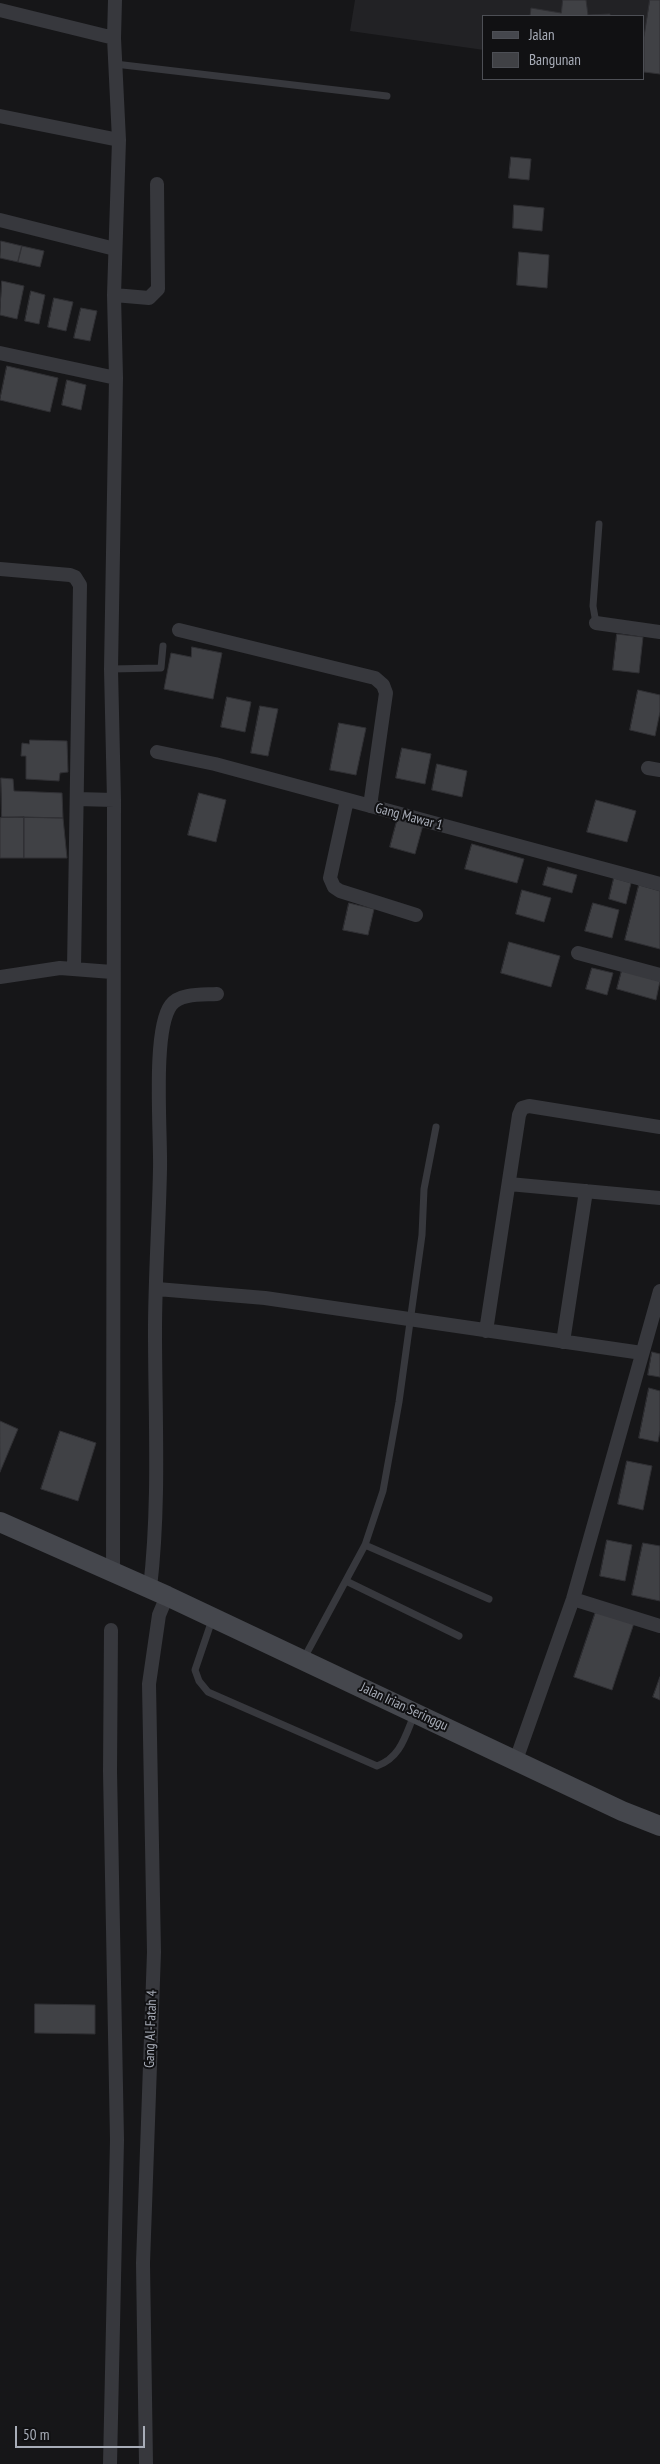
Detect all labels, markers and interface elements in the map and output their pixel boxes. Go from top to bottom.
legend [482,15,645,80]
text: Jalan [529,25,555,44]
text: Bangunan [529,50,581,69]
street label: Gang Mawar 1 [373,800,445,834]
street label: Jalan Irian Seringgu [358,1679,450,1735]
street label: Gang Al-Fatah 4 [141,1990,161,2068]
scale bar [18,2416,148,2448]
text: 50 m [23,2425,49,2444]

